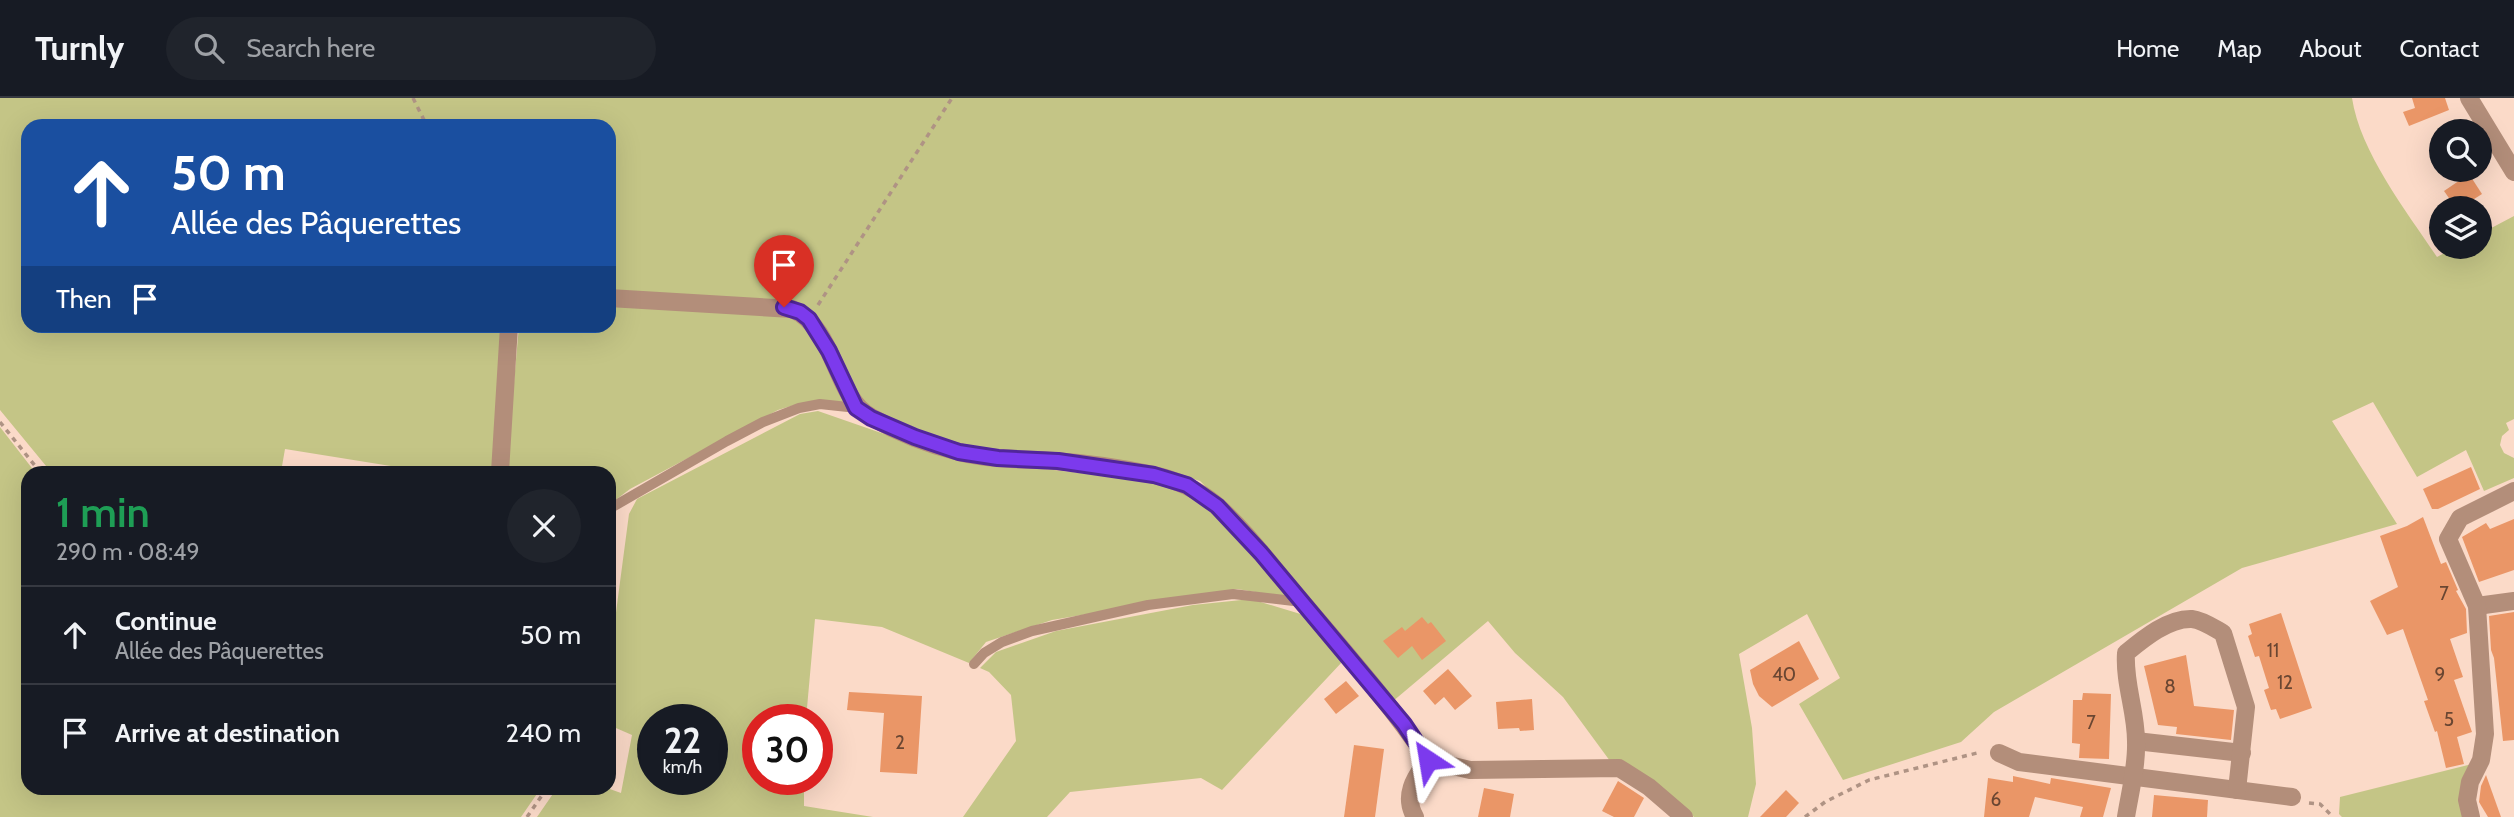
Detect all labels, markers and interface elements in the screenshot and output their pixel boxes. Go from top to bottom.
search box [166,17,656,80]
text: Turnly [35,28,124,68]
icon: search [190,29,228,67]
text: Search here [246,32,375,64]
text: Home [2116,34,2179,63]
text: Map [2217,34,2262,63]
text: About [2300,34,2362,63]
text: Contact [2400,34,2479,63]
map controls [2429,119,2492,259]
button: search [2429,119,2492,182]
text: 50 m [171,143,286,202]
icon: ahead [56,147,147,238]
button: layers [2429,196,2492,259]
text: Allée des Pâquerettes [171,203,461,242]
pin [754,235,814,307]
icon: arrive [765,246,803,284]
icon: arrive [126,280,164,318]
text: Then [56,283,112,315]
text: 1 min [56,486,150,538]
button: close [507,489,581,563]
text: 290 m · 08:49 [56,538,199,566]
house number: 7 [2439,582,2449,605]
text: Continue [115,605,217,637]
icon: ahead [56,616,94,654]
text: 50 m [520,619,581,651]
text: Allée des Pâquerettes [115,637,324,665]
house number: 11 [2267,639,2279,662]
house number: 40 [1772,663,1796,686]
house number: 9 [2435,663,2445,686]
house number: 12 [2277,671,2293,694]
house number: 8 [2164,675,2176,698]
speed limit sign: 30 [742,704,833,795]
house number: 5 [2444,708,2454,731]
house number: 7 [2086,711,2096,734]
icon: arrive [56,714,94,752]
text: Arrive at destination [115,717,340,749]
text: 240 m [506,717,581,749]
text: 22 [664,719,701,762]
position arrow [1391,723,1465,797]
house number: 2 [895,731,905,754]
text: km/h [663,756,702,778]
house number: 6 [1991,788,2001,811]

